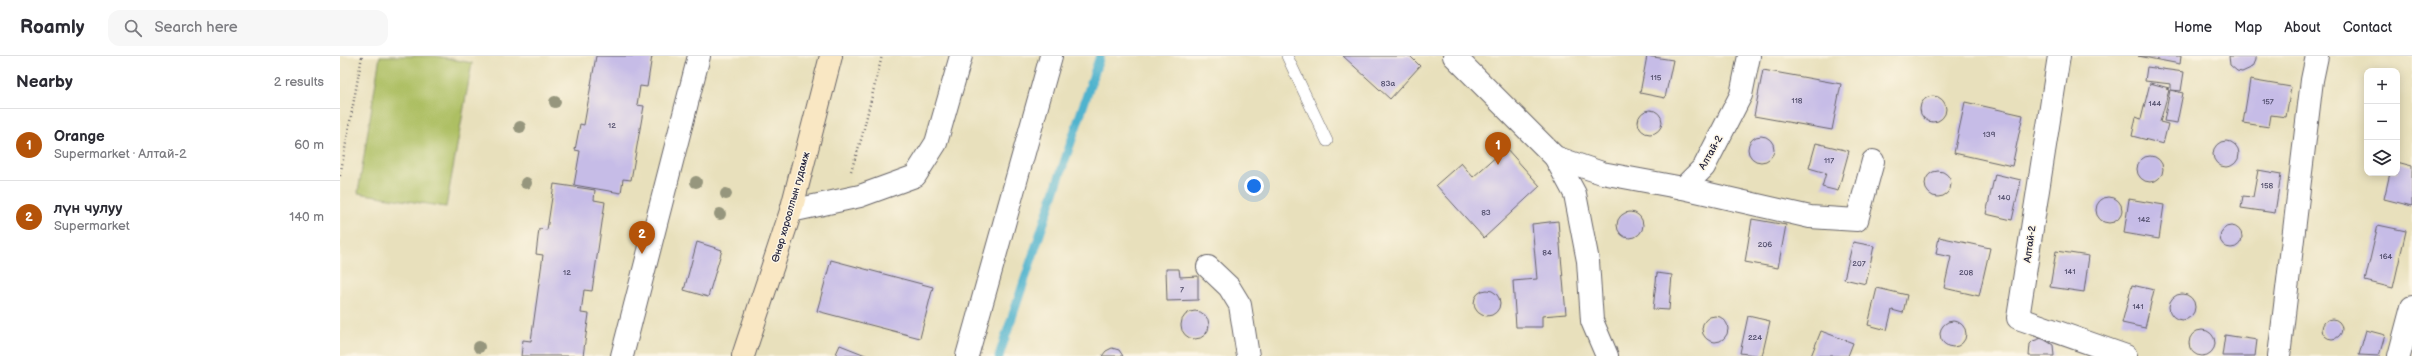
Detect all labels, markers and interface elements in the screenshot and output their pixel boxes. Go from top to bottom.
search box [108,10,388,46]
text: Roamly [20,16,84,39]
icon: search [122,17,144,39]
text: Search here [154,18,238,37]
text: Home [2174,19,2212,36]
text: Map [2234,19,2262,36]
text: About [2284,19,2321,36]
text: Contact [2343,19,2392,36]
map controls [2364,68,2400,176]
button: + [2364,68,2400,104]
text: Nearby [16,72,73,92]
house number: 115 [1651,73,1662,82]
text: 2 results [274,74,324,90]
house number: 83а [1381,79,1395,88]
house number: 118 [1792,96,1803,105]
house number: 157 [2262,97,2274,106]
house number: 144 [2149,99,2162,108]
button: − [2364,104,2400,140]
house number: 12 [608,121,616,130]
text: Orange [54,127,105,146]
house number: 139 [1983,130,1996,139]
pin: 1 [1485,132,1511,165]
street label: Алтай-2 [1696,133,1725,173]
text: 1 [26,137,32,153]
text: 60 m [294,137,324,153]
button: layers [2364,140,2400,176]
text: Supermarket · Алтай-2 [54,146,187,162]
street label: Өнөр хорооллын гудамж [769,151,812,264]
house number: 117 [1824,156,1834,165]
your location [1244,176,1264,196]
house number: 158 [2261,181,2274,190]
house number: 140 [1998,193,2011,202]
text: лүн чулуу [54,199,123,218]
house number: 83 [1481,208,1491,217]
text: 2 [25,209,33,225]
text: 140 m [289,209,324,225]
house number: 142 [2138,215,2151,224]
text: Supermarket [54,218,130,234]
pin: 2 [629,221,655,254]
street label: Алтай-2 [2021,225,2039,264]
house number: 206 [1758,240,1772,249]
house number: 84 [1542,248,1552,257]
house number: 164 [2380,252,2393,261]
house number: 207 [1852,259,1866,268]
house number: 141 [2064,267,2076,276]
house number: 12 [563,268,571,277]
house number: 208 [1959,268,1973,277]
house number: 7 [1180,285,1184,294]
house number: 141 [2132,302,2144,311]
house number: 224 [1748,333,1762,342]

